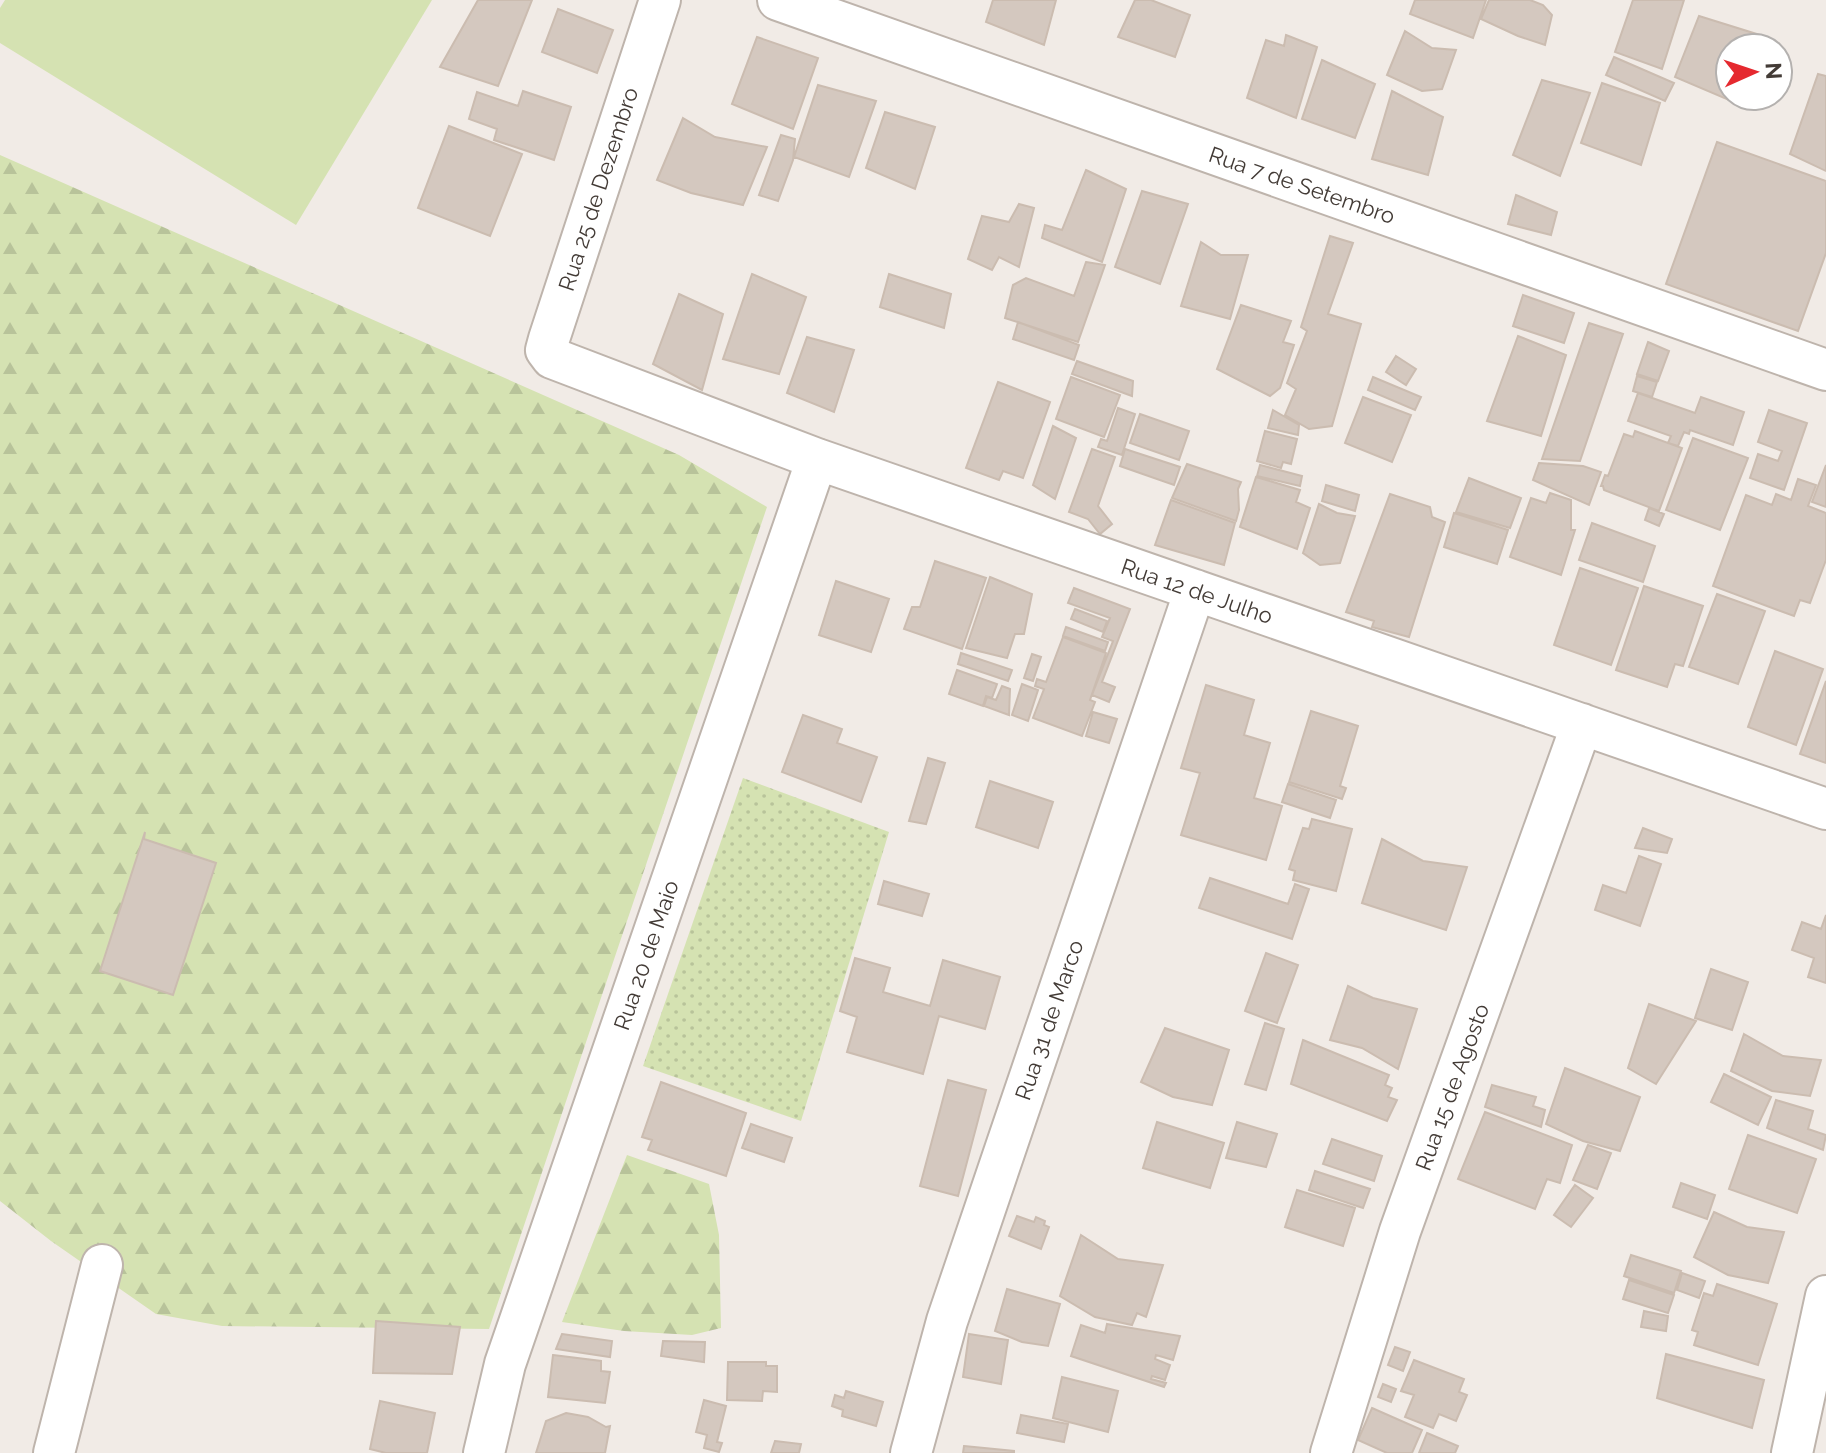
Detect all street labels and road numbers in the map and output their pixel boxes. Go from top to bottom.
street label: Rua 25 de Dezembro [553,84,643,294]
street label: Rua 7 de Setembro [1206,141,1398,229]
street label: Rua 12 de Julho [1118,553,1276,629]
street label: Rua 20 de Maio [608,877,684,1033]
street label: Rua 31 de Marco [1009,937,1089,1103]
street label: Rua 15 de Agosto [1410,1000,1494,1174]

